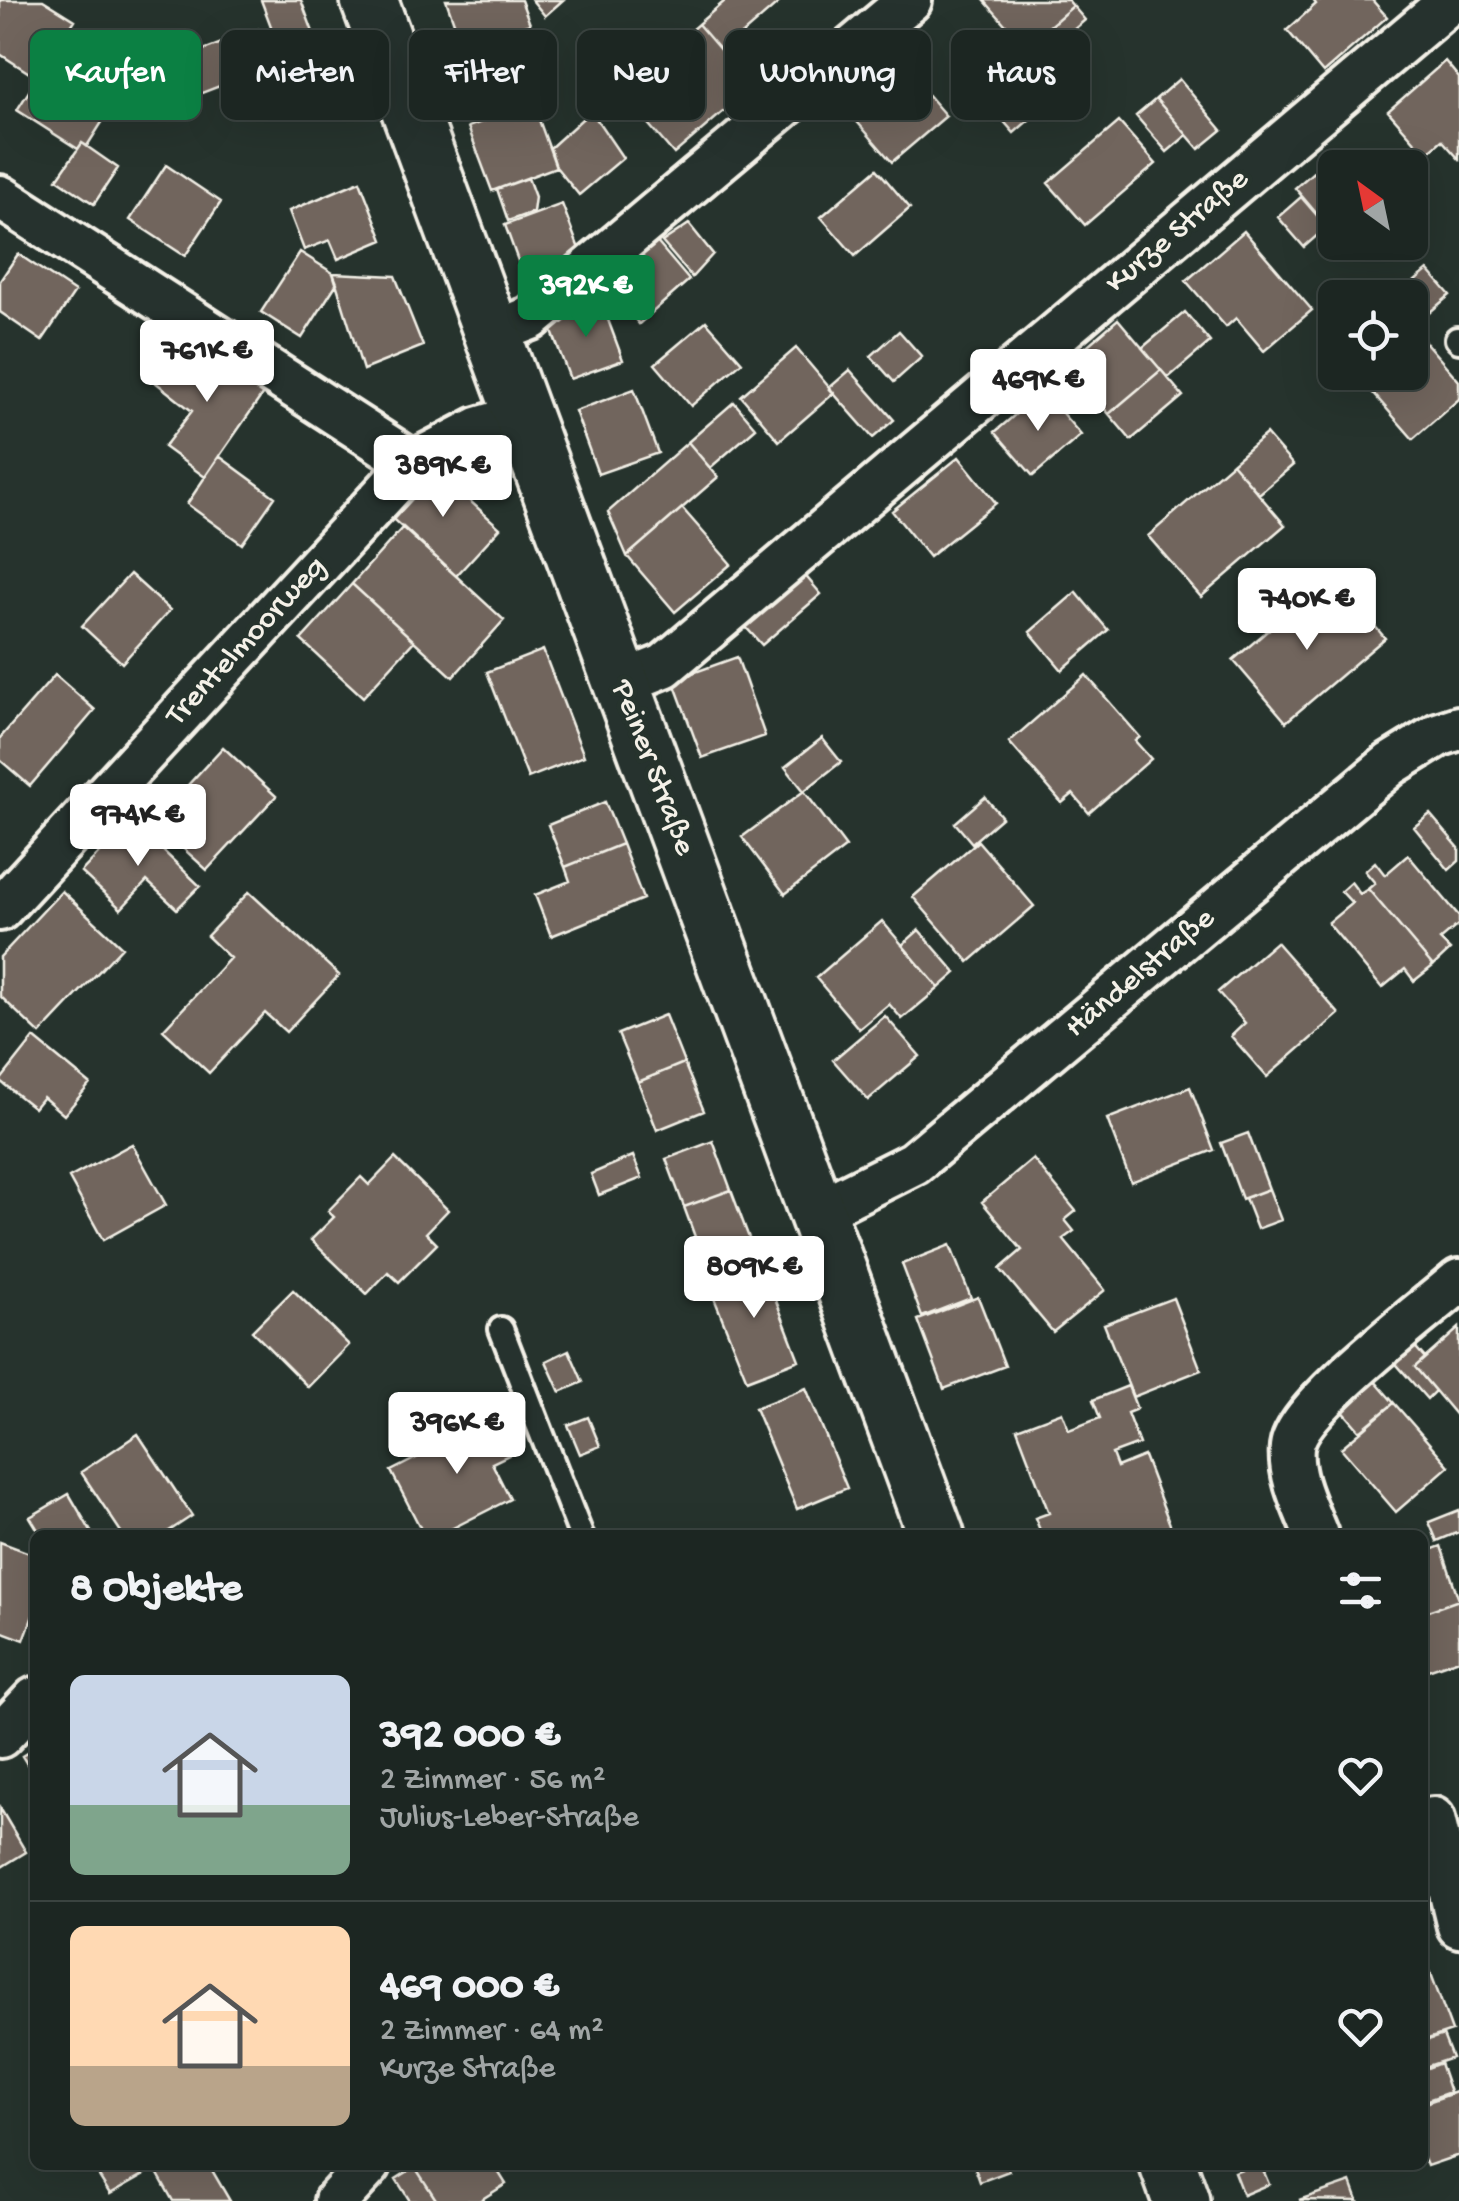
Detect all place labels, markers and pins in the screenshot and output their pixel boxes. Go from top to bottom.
pin: 392K € [505,255,667,340]
pin: 761K € [126,320,288,405]
pin: 469K € [957,349,1119,434]
pin: 389K € [362,435,524,520]
pin: 740K € [1226,568,1388,653]
pin: 974K € [57,784,219,869]
pin: 809K € [673,1236,835,1321]
pin: 396K € [376,1392,538,1477]

